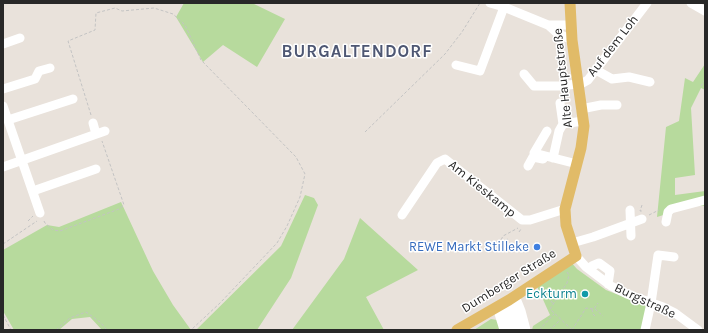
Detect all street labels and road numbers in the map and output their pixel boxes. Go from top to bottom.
street label: Auf dem Loh [584,12,642,80]
street label: Alte Hauptstraße [550,27,576,129]
street label: Am Kieskamp [445,157,519,221]
street label: Dumberger Straße [459,246,559,316]
street label: Burgstraße [612,280,678,322]

